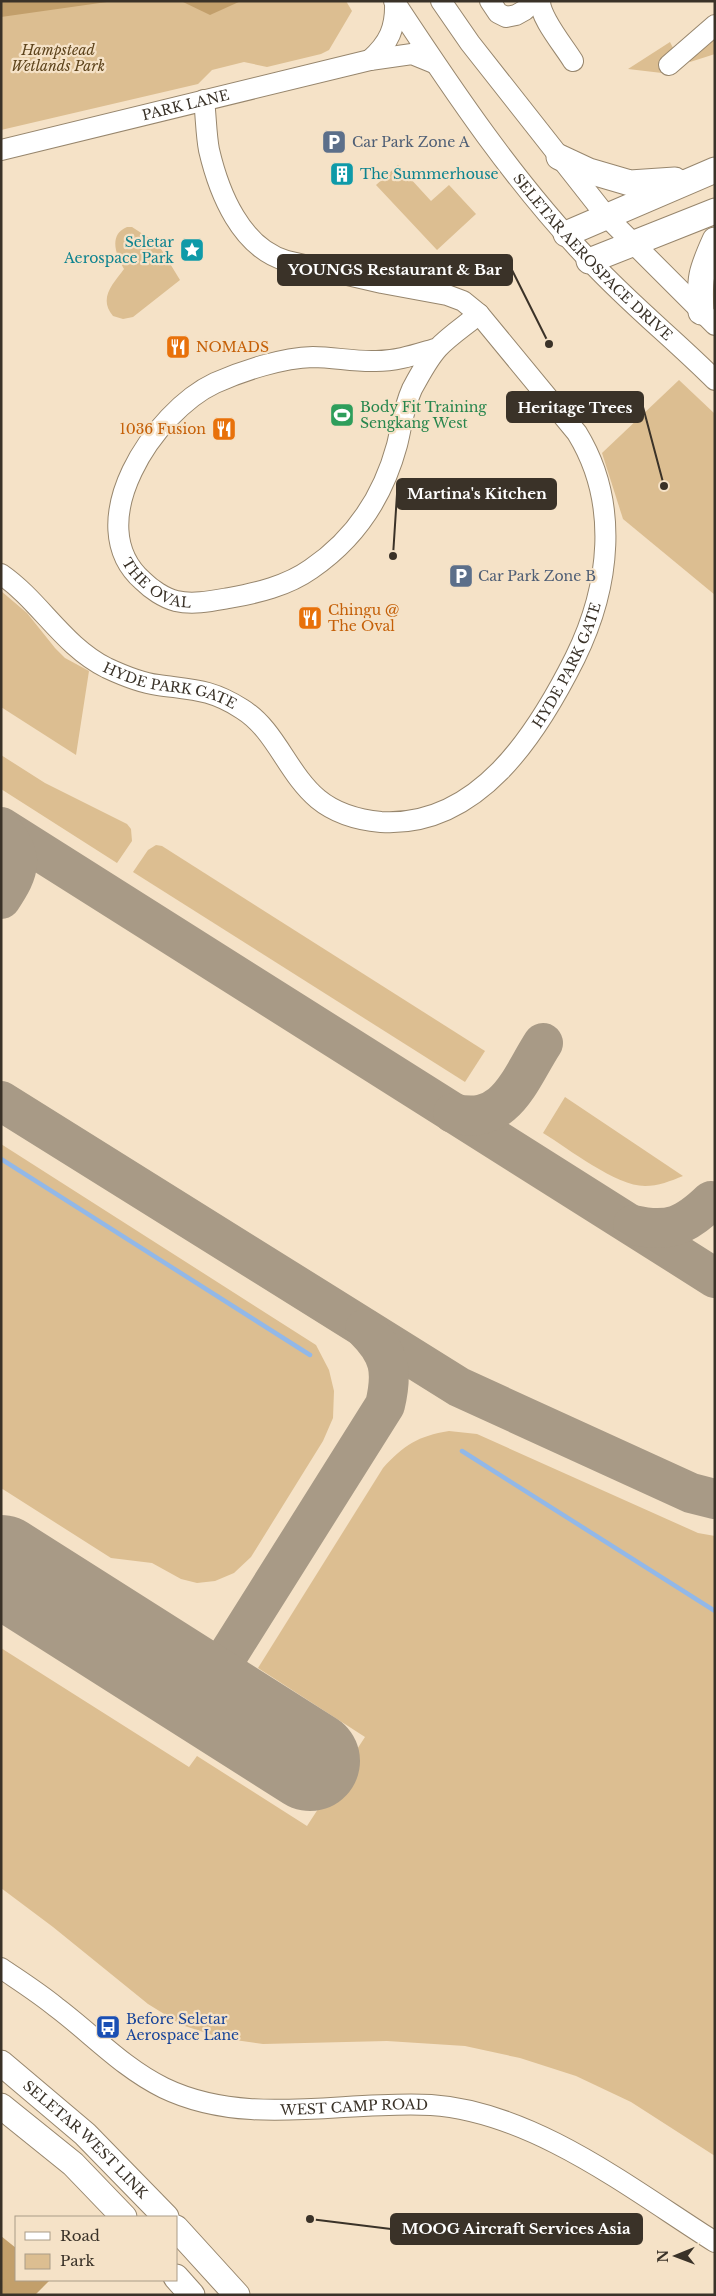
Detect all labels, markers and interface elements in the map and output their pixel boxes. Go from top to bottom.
park label: Hampstead Wetlands Park [11,41,105,75]
street label: PARK LANE [140,86,231,124]
parking icon: Car Park Zone A [321,129,347,155]
place label: Car Park Zone A [352,133,470,151]
building icon: The Summerhouse [329,161,355,187]
place label: The Summerhouse [360,165,499,183]
street label: SELETAR AEROSPACE DRIVE [509,170,676,344]
place label: Seletar Aerospace Park [63,233,174,267]
place icon: Seletar Aerospace Park [179,237,205,263]
callout: YOUNGS Restaurant & Bar [278,255,512,285]
text: YOUNGS Restaurant & Bar [287,260,503,279]
restaurant icon: NOMADS [165,334,191,360]
place label: NOMADS [196,338,269,356]
callout: Heritage Trees [507,392,643,422]
place label: Body Fit Training Sengkang West [360,398,487,432]
text: Heritage Trees [517,398,633,417]
sports icon: Body Fit Training Sengkang West [329,402,355,428]
restaurant icon: 1036 Fusion [211,416,237,442]
place label: 1036 Fusion [119,420,206,438]
callout: Martina's Kitchen [397,479,556,509]
text: Martina's Kitchen [407,484,547,503]
street label: THE OVAL [118,555,192,612]
parking icon: Car Park Zone B [448,563,474,589]
place label: Car Park Zone B [478,567,596,585]
street label: HYDE PARK GATE [528,600,605,731]
place label: Chingu @ The Oval [328,601,399,635]
restaurant icon: Chingu @ The Oval [297,605,323,631]
street label: HYDE PARK GATE [100,658,240,713]
place label: Before Seletar Aerospace Lane [125,2010,239,2044]
bus stop icon: Before Seletar Aerospace Lane [95,2014,121,2040]
street label: SELETAR WEST LINK [19,2077,153,2203]
street label: WEST CAMP ROAD [279,2095,428,2119]
callout: MOOG Aircraft Services Asia [391,2214,642,2244]
legend [15,2216,178,2281]
text: MOOG Aircraft Services Asia [401,2219,631,2238]
text: Road [60,2226,100,2245]
north arrow [651,2231,701,2281]
text: N [654,2249,672,2263]
text: Park [60,2251,96,2270]

